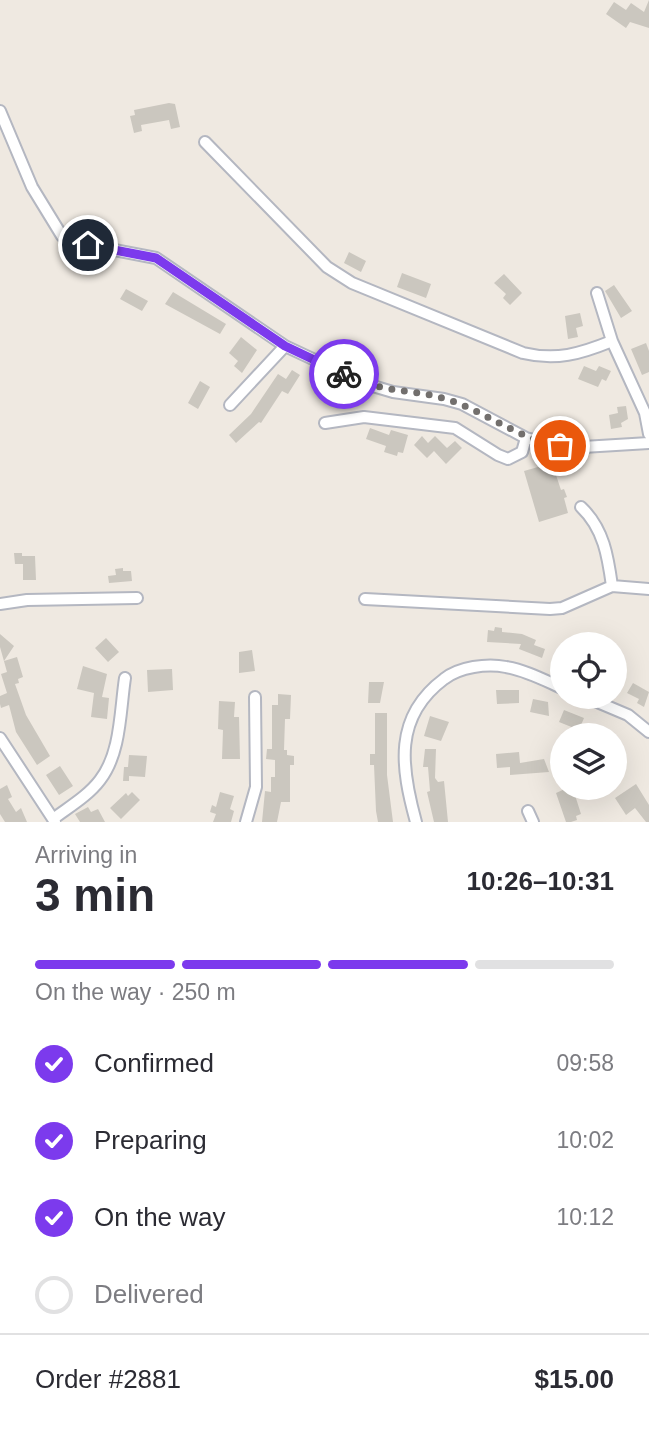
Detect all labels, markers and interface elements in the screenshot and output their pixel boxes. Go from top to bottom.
pin [58,215,118,275]
icon: home [69,226,107,264]
courier [309,339,379,409]
icon: bike [325,355,363,393]
pin [530,416,590,476]
icon: bag [541,427,579,465]
map controls [550,632,627,800]
button: locate [550,632,627,709]
button: layers [550,723,627,800]
text: Arriving in [35,842,137,868]
text: 10:26–10:31 [467,866,614,896]
text: 3 min [35,869,155,921]
text: On the way · 250 m [35,979,236,1005]
icon: check [35,1045,73,1083]
text: Confirmed [94,1048,214,1078]
text: 09:58 [556,1050,614,1076]
icon: check [35,1122,73,1160]
text: Preparing [94,1125,207,1155]
text: 10:02 [556,1127,614,1153]
icon: check [35,1199,73,1237]
text: On the way [94,1202,226,1232]
text: 10:12 [556,1204,614,1230]
text: Delivered [94,1279,204,1309]
text: Order #2881 [35,1364,181,1394]
text: $15.00 [534,1364,614,1394]

